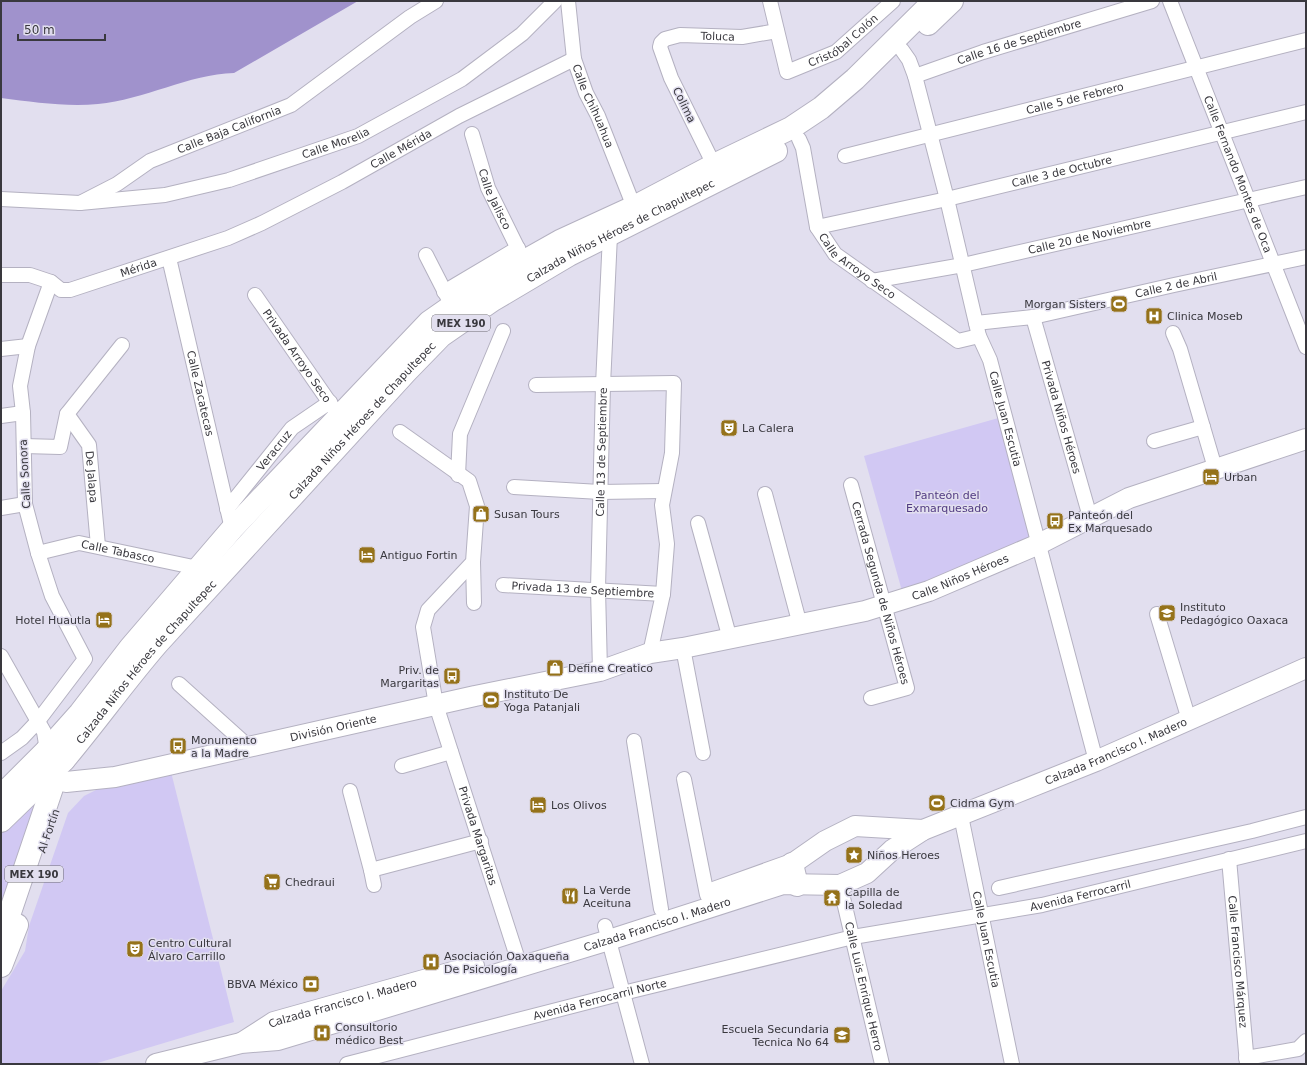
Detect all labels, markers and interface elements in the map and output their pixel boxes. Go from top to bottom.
street label: Cristóbal Colón [806,11,880,69]
scale bar [18,16,105,42]
street label: Calle 16 de Septiembre [955,16,1083,67]
text: 50 m [24,23,55,37]
street label: Toluca [699,29,735,43]
street label: Calle Chihuahua [570,62,616,150]
street label: Calle 5 de Febrero [1025,80,1125,117]
street label: Colima [670,85,698,125]
street label: Calle Fernando Montes de Oca [1201,94,1275,255]
street label: Calle Baja California [175,103,283,156]
street label: Calle Morelia [300,124,372,161]
street label: Calle Mérida [368,126,434,171]
street label: Calle 3 de Octubre [1010,153,1113,190]
street label: Calle Jalisco [476,167,514,232]
street label: Calzada Niños Héroes de Chapultepec [524,177,717,285]
street label: Calle 20 de Noviembre [1027,216,1152,257]
street label: Calle Arroyo Seco [816,230,899,302]
street label: Mérida [119,255,158,280]
street label: Calle 2 de Abril [1134,270,1218,300]
sports icon: Morgan Sisters [1109,294,1129,314]
place label: Morgan Sisters [1024,298,1106,311]
hospital icon: Clinica Moseb [1144,306,1164,326]
street label: Privada Arroyo Seco [260,307,334,405]
place label: Clinica Moseb [1167,310,1243,323]
road number: MEX 190 [432,315,490,331]
street label: Calzada Niños Héroes de Chapultepec [286,339,438,502]
street label: Calle Zacatecas [184,349,217,438]
street label: Privada Niños Héroes [1039,359,1084,476]
street label: Calle Juan Escutia [987,370,1024,468]
street label: Calle 13 de Septiembre [593,387,609,517]
theatre icon: La Calera [719,418,739,438]
place label: La Calera [742,422,794,435]
street label: Veracruz [254,428,294,473]
street label: Calle Sonora [17,439,33,509]
street label: De Jalapa [83,450,101,503]
hotel icon: Urban [1201,467,1221,487]
place label: Urban [1224,471,1257,484]
park label: Panteón del Exmarquesado [906,489,988,515]
street label: Cerrada Segunda de Niños Héroes [849,500,912,686]
shop icon: Susan Tours [471,504,491,524]
place label: Susan Tours [494,508,560,521]
place label: Panteón del Ex Marquesado [1068,509,1153,535]
bus stop icon: Panteón del Ex Marquesado [1045,511,1065,531]
street label: Calle Tabasco [80,537,156,565]
hotel icon: Antiguo Fortin [357,545,377,565]
place label: Antiguo Fortin [380,549,458,562]
street label: Calle Niños Héroes [910,551,1011,603]
street label: Calzada Niños Héroes de Chapultepec [73,577,219,746]
street label: Privada 13 de Septiembre [511,579,655,600]
place label: Instituto Pedagógico Oaxaca [1180,601,1288,627]
school or university icon: Instituto Pedagógico Oaxaca [1157,603,1177,623]
hotel icon: Hotel Huautla [94,610,114,630]
place label: Hotel Huautla [15,614,91,627]
shop icon: Define Creatico [545,658,565,678]
place label: Define Creatico [568,662,653,675]
place label: Priv. de Margaritas [380,664,439,690]
bus stop icon: Priv. de Margaritas [442,666,462,686]
place label: Instituto De Yoga Patanjali [503,688,580,714]
sports icon: Instituto De Yoga Patanjali [481,690,501,710]
street label: División Oriente [289,712,378,744]
street label: Calzada Francisco I. Madero [1043,715,1189,787]
place label: Monumento a la Madre [191,734,257,760]
bus stop icon: Monumento a la Madre [168,736,188,756]
street label: Privada Margaritas [456,785,500,887]
sports icon: Cidma Gym [927,793,947,813]
hotel icon: Los Olivos [528,795,548,815]
place label: Cidma Gym [950,797,1014,810]
place label: Los Olivos [551,799,607,812]
street label: Al Fortín [35,807,63,855]
place icon: Niños Heroes [844,845,864,865]
place label: Niños Heroes [867,849,940,862]
road number: MEX 190 [5,866,63,882]
supermarket icon: Chedraui [262,872,282,892]
place label: Chedraui [285,876,335,889]
street label: Avenida Ferrocarril [1029,877,1132,913]
place label: La Verde Aceituna [583,884,631,910]
restaurant icon: La Verde Aceituna [560,886,580,906]
place label: Capilla de la Soledad [845,886,903,912]
temple icon: Capilla de la Soledad [822,888,842,908]
street label: Calle Juan Escutia [970,890,1003,989]
street label: Calzada Francisco I. Madero [582,895,732,954]
street label: Calle Francisco Márquez [1226,895,1250,1029]
street label: Calle Luis Enrique Herro [842,920,885,1052]
place label: Centro Cultural Álvaro Carrillo [148,937,232,963]
theatre icon: Centro Cultural Álvaro Carrillo [125,939,145,959]
place label: Asociación Oaxaqueña De Psicología [444,950,569,976]
hospital icon: Asociación Oaxaqueña De Psicología [421,952,441,972]
bank icon: BBVA México [301,974,321,994]
street label: Calzada Francisco I. Madero [266,976,418,1031]
street label: Avenida Ferrocarril Norte [532,976,668,1022]
place label: BBVA México [227,978,298,991]
place label: Consultorio médico Best [335,1021,404,1047]
hospital icon: Consultorio médico Best [312,1023,332,1043]
place label: Escuela Secundaria Tecnica No 64 [721,1023,829,1049]
school or university icon: Escuela Secundaria Tecnica No 64 [832,1025,852,1045]

